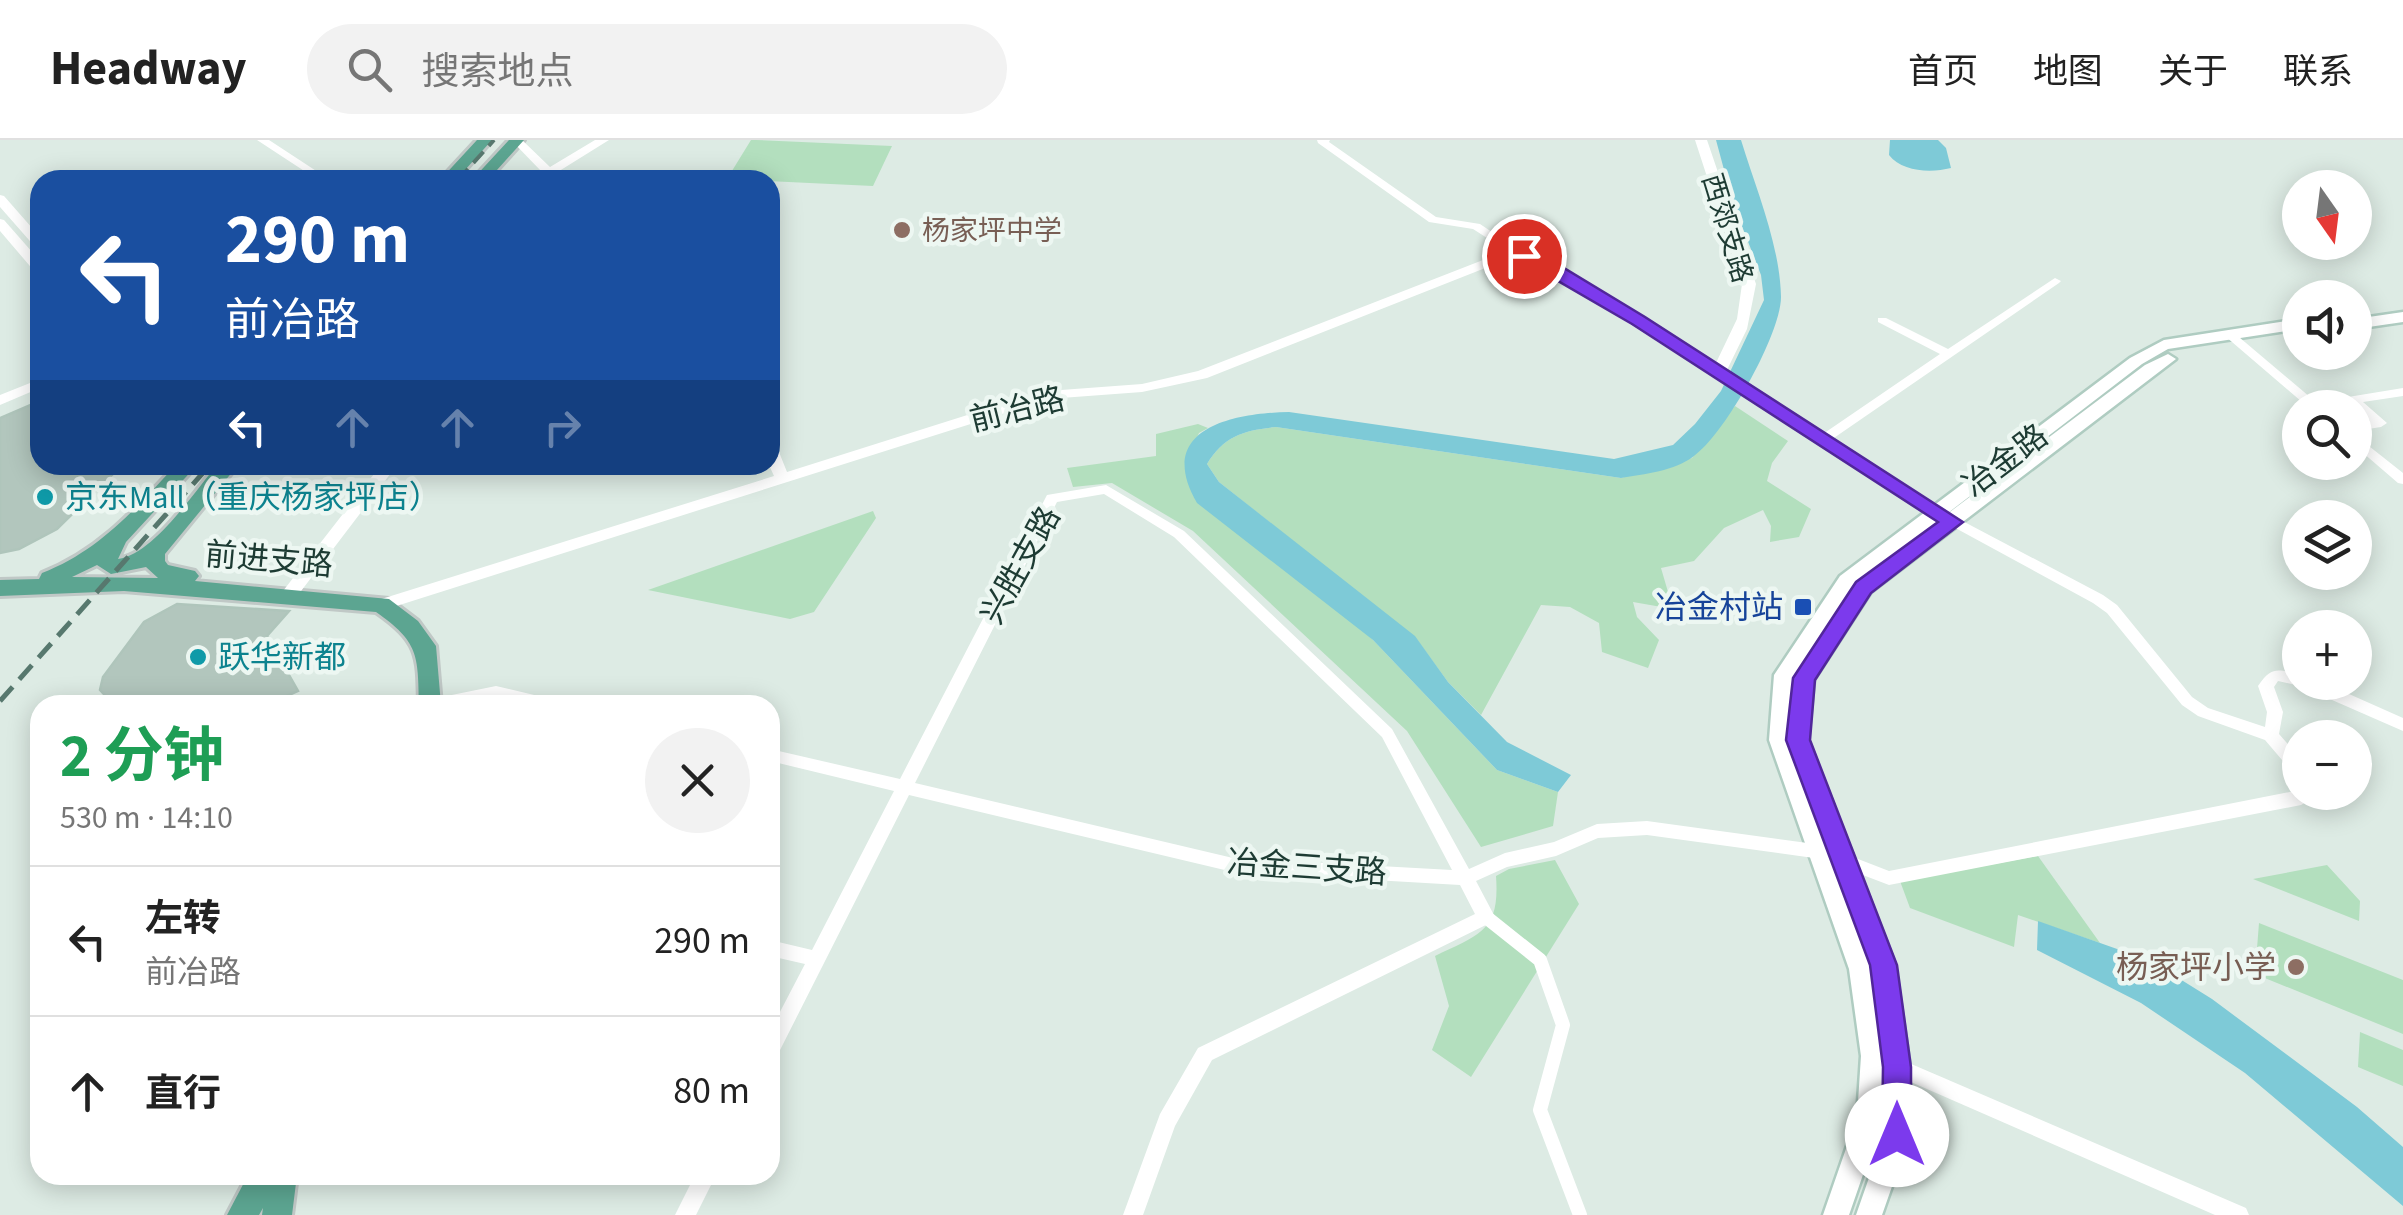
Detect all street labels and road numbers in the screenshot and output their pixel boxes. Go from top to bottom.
street label: 西郊支路 [1692,169,1763,288]
street label: 前冶路 [965,376,1069,444]
street label: 冶金路 [1953,414,2058,508]
street label: 兴胜支路 [970,498,1072,633]
street label: 前进支路 [203,532,335,588]
street label: 冶金三支路 [1226,839,1388,897]

